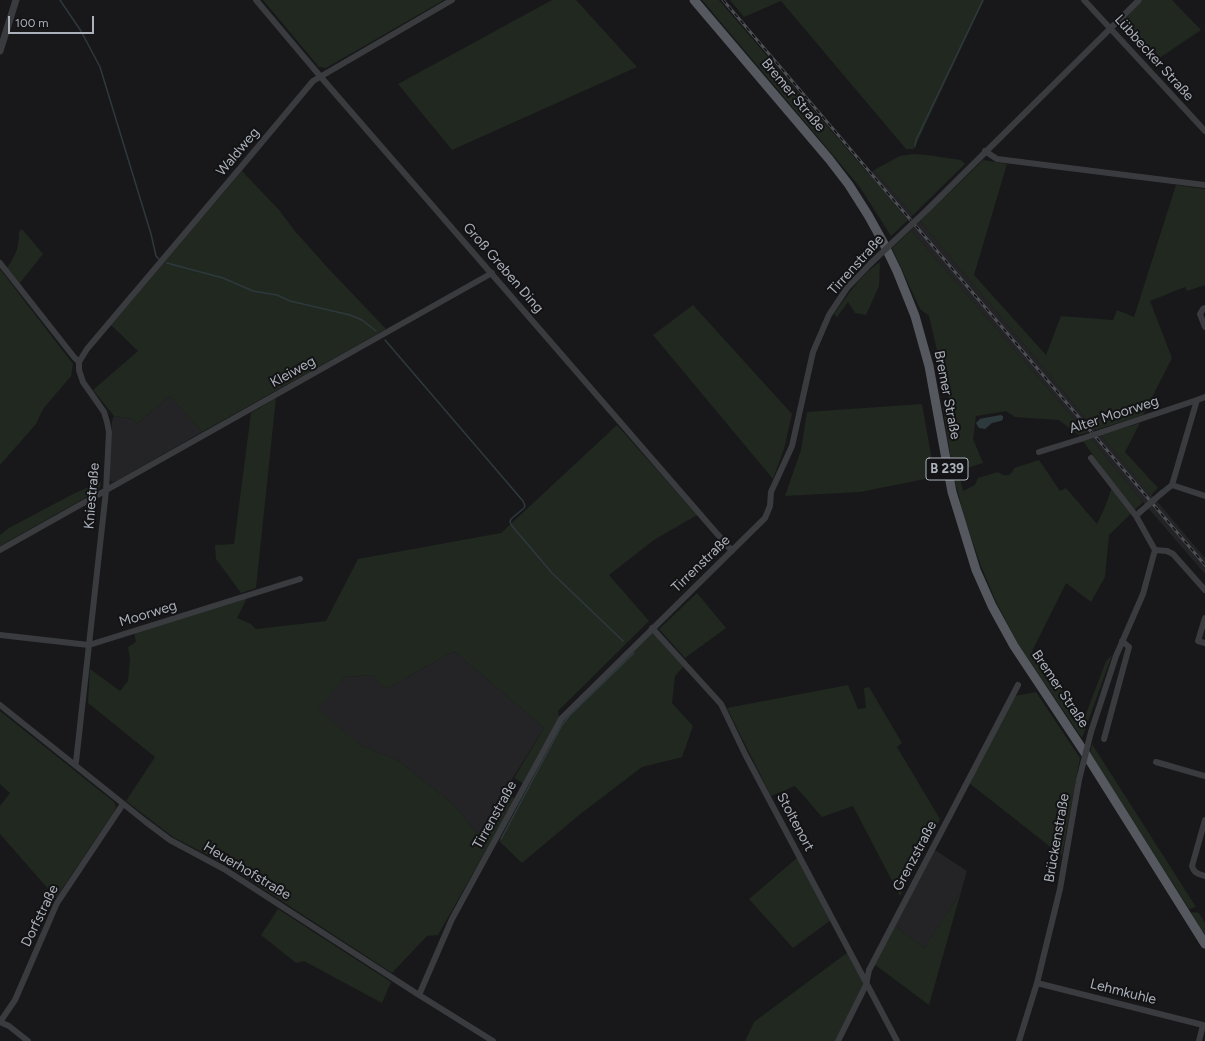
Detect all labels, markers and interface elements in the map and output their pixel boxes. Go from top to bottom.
scale bar [10,8,96,34]
street label: Lübbecker Straße [1111,11,1197,105]
text: 100 m [15,16,49,30]
street label: Bremer Straße [758,55,828,135]
street label: Waldweg [213,124,263,180]
street label: Groß Greben Ding [459,220,547,316]
street label: Tirrenstraße [825,231,887,299]
street label: Bremer Straße [930,349,964,441]
street label: Kleiweg [267,353,319,391]
street label: Alter Moorweg [1067,393,1161,437]
road number: B 239 [926,458,968,480]
street label: Kniestraße [81,462,103,530]
street label: Tirrenstraße [668,532,734,596]
street label: Moorweg [117,597,179,631]
street label: Bremer Straße [1028,647,1092,731]
street label: Tirrenstraße [469,778,521,852]
street label: Stoltenort [773,790,817,854]
street label: Brückenstraße [1041,792,1073,884]
street label: Grenzstraße [890,818,940,894]
street label: Heuerhofstraße [200,838,294,904]
street label: Dorfstraße [18,882,62,950]
street label: Lehmkuhle [1088,976,1158,1008]

